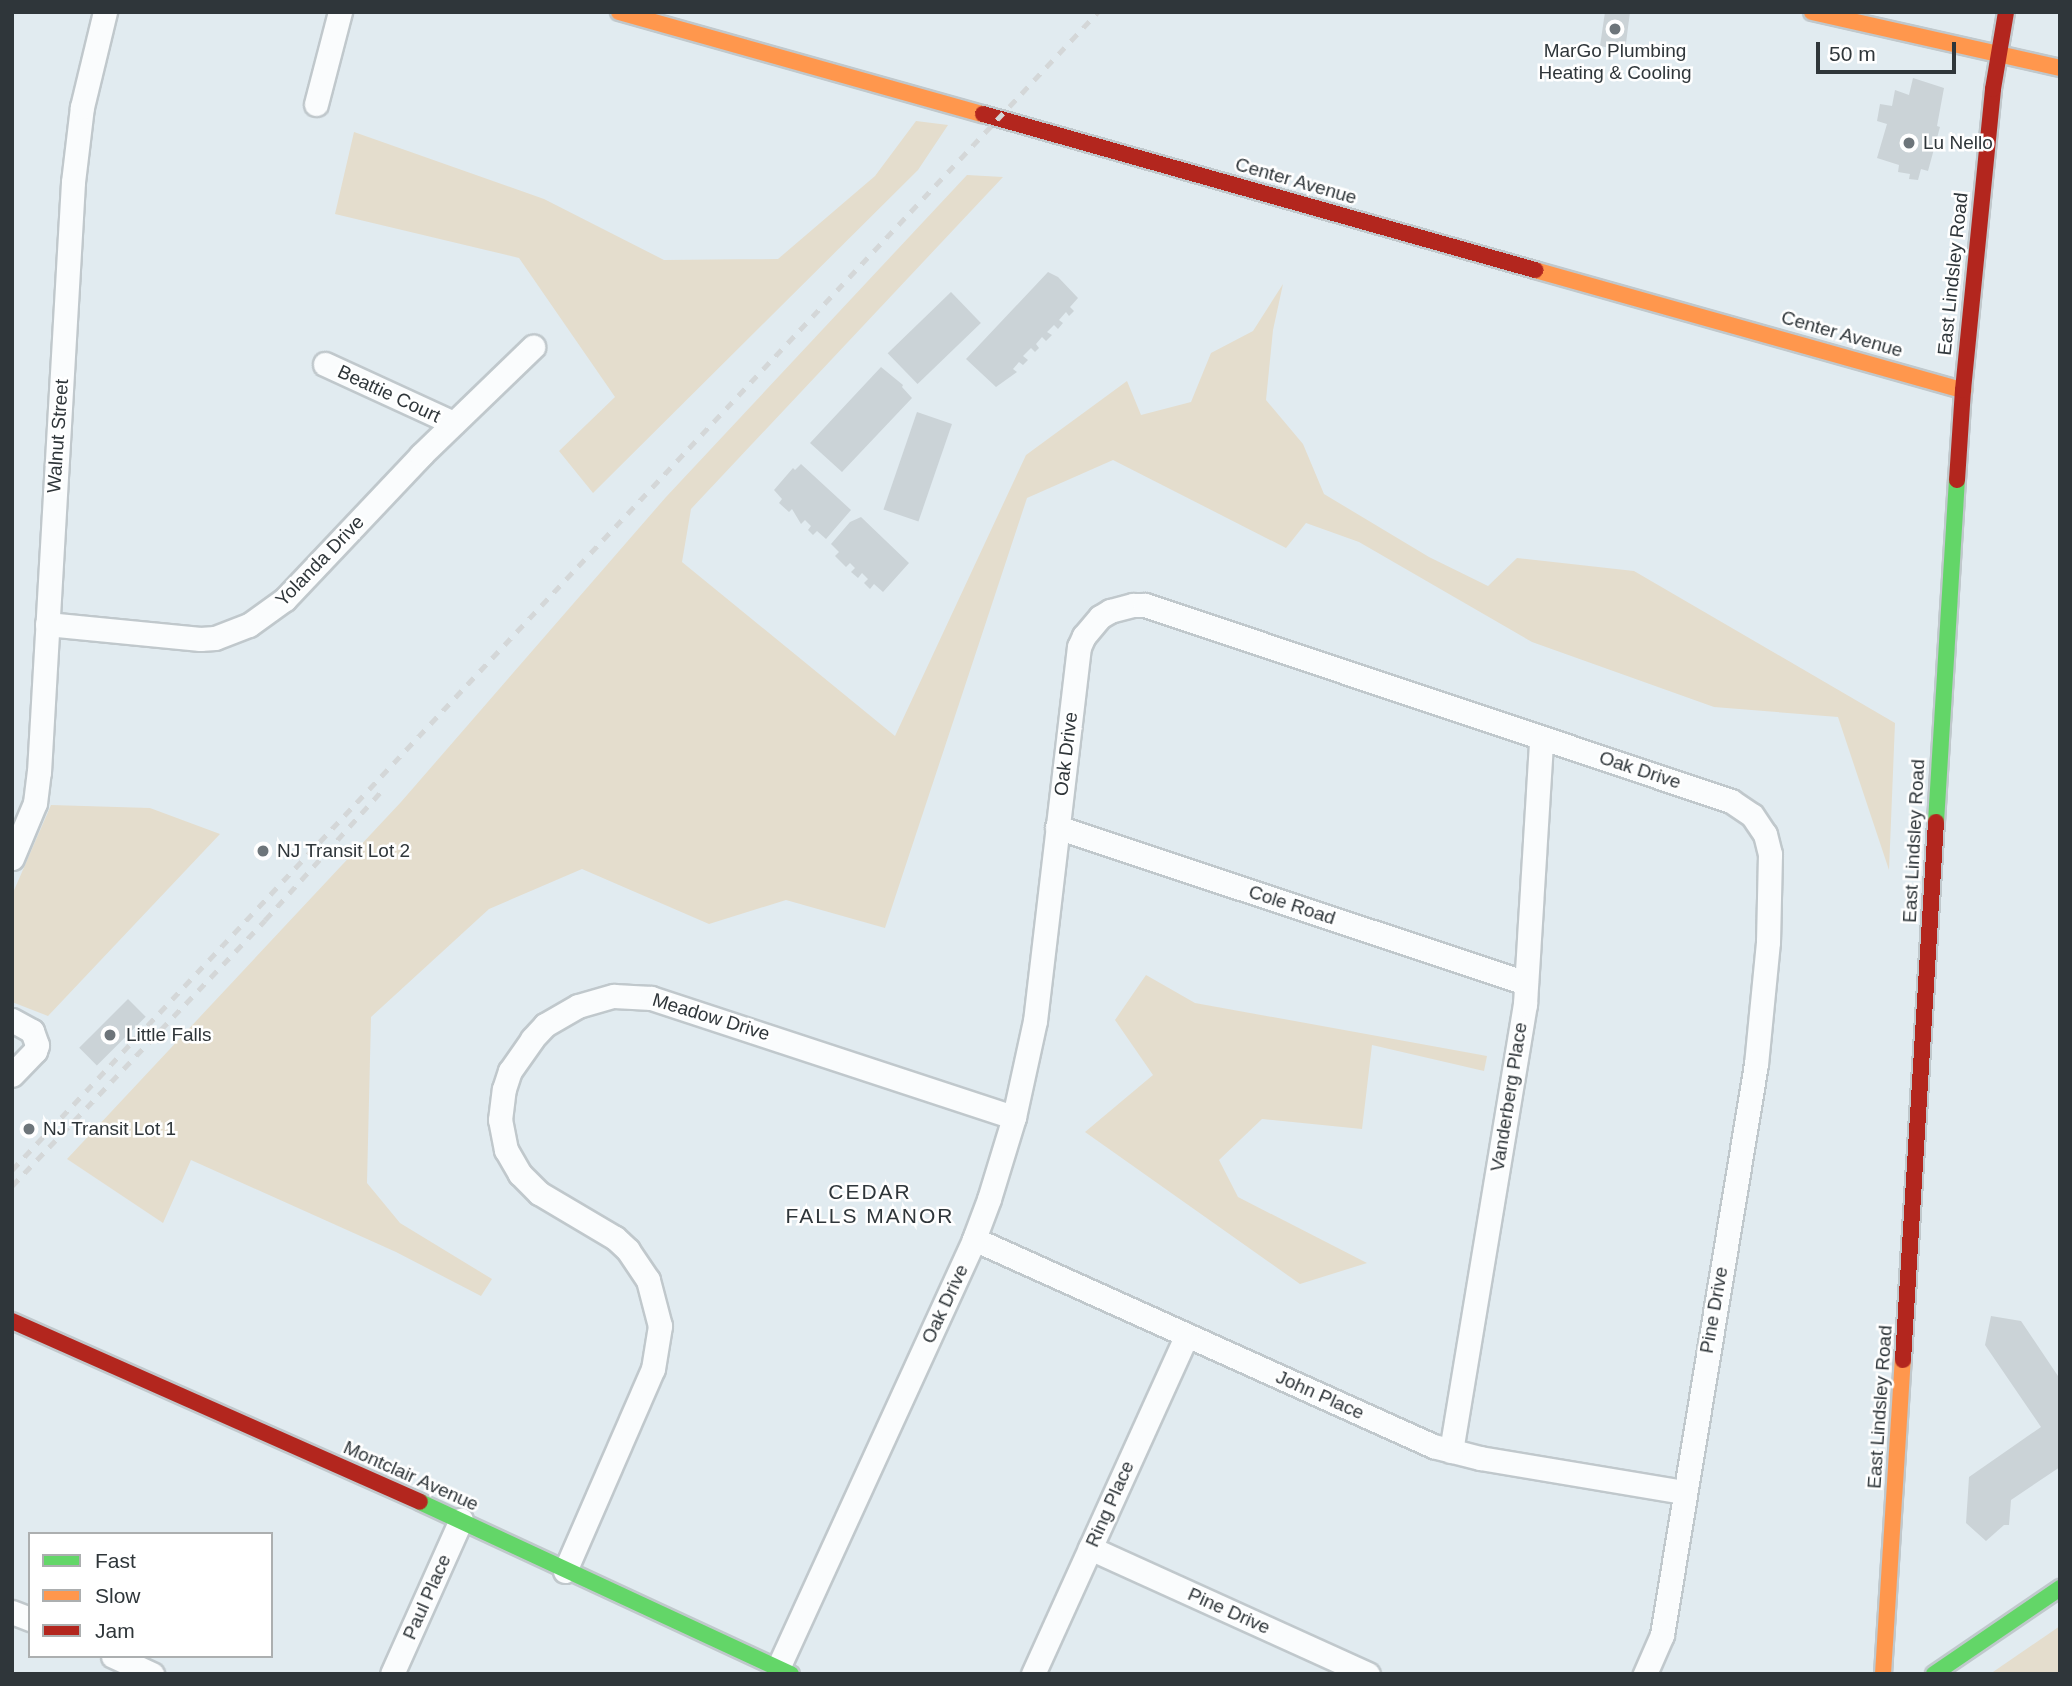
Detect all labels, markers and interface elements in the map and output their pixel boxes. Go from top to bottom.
marker: MarGo Plumbing Heating & Cooling [1607,21,1623,37]
scale bar [1820,28,1960,72]
place label: MarGo Plumbing Heating & Cooling [1538,40,1692,84]
text: 50 m [1829,42,1876,65]
place label: Lu Nello [1923,132,1993,154]
marker: Lu Nello [1901,135,1917,151]
street label: Center Avenue [1232,153,1360,209]
street label: East Lindsley Road [1933,191,1973,357]
street label: Center Avenue [1778,306,1906,362]
street label: Beattie Court [334,360,444,428]
street label: Walnut Street [43,378,73,494]
street label: Yolanda Drive [271,511,369,611]
street label: Oak Drive [1050,711,1082,797]
street label: Oak Drive [1596,746,1684,794]
street label: East Lindsley Road [1898,759,1930,923]
place label: NJ Transit Lot 2 [277,840,410,862]
marker: NJ Transit Lot 2 [255,843,271,859]
street label: Cole Road [1246,880,1338,930]
street label: Meadow Drive [650,988,772,1046]
street label: Vanderberg Place [1486,1021,1532,1173]
place label: Little Falls [126,1024,212,1046]
marker: Little Falls [100,1025,120,1045]
place label: NJ Transit Lot 1 [43,1118,176,1140]
marker: NJ Transit Lot 1 [21,1121,37,1137]
district label: CEDAR FALLS MANOR [787,1179,953,1229]
street label: Oak Drive [917,1261,973,1347]
street label: Pine Drive [1695,1265,1733,1355]
street label: East Lindsley Road [1863,1325,1897,1489]
street label: John Place [1272,1365,1368,1425]
street label: Montclair Avenue [339,1436,483,1516]
street label: Ring Place [1081,1457,1139,1551]
legend [28,1532,273,1658]
text: Fast [95,1549,136,1572]
street label: Paul Place [398,1551,456,1643]
street label: Pine Drive [1184,1583,1274,1639]
text: Slow [95,1584,141,1607]
text: Jam [95,1619,135,1642]

